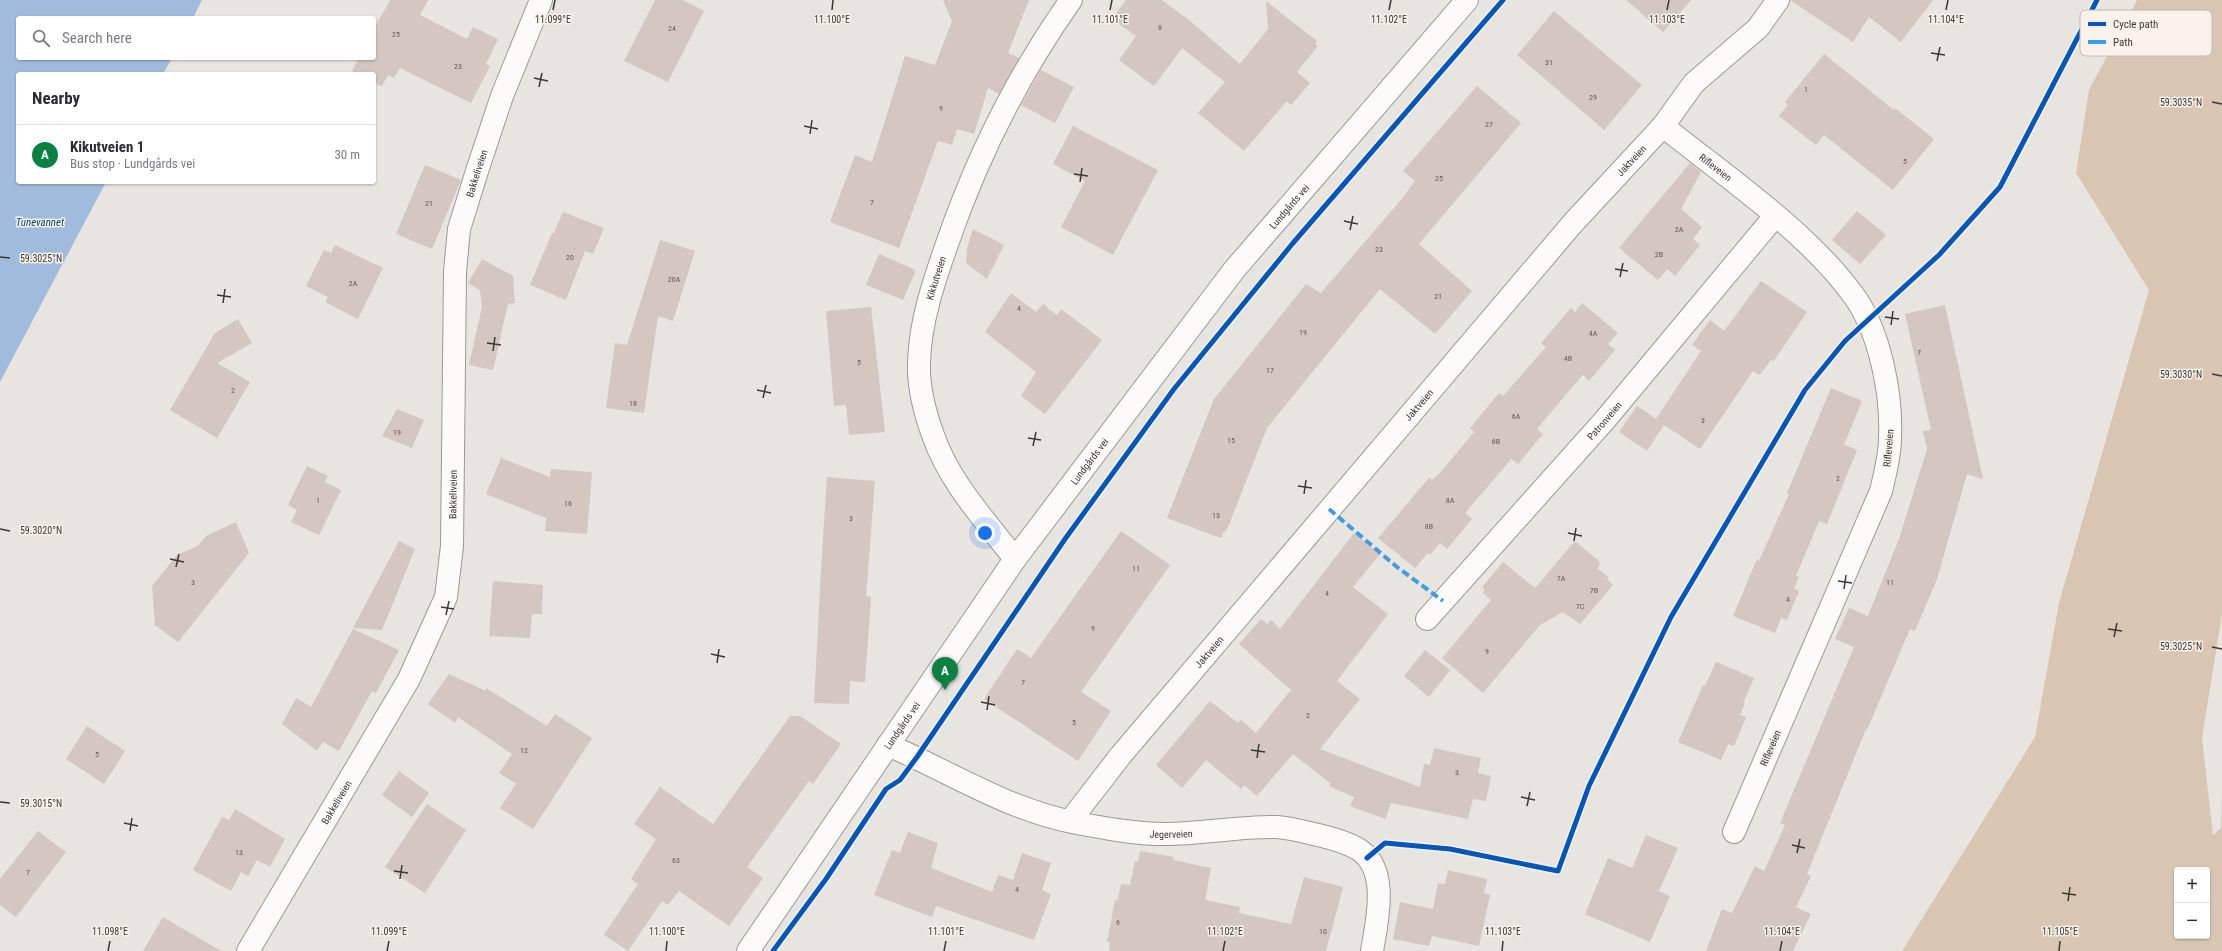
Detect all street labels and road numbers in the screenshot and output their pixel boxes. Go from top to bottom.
street label: Jaktveien [1615,143,1649,178]
street label: Bakkeliveien [464,148,490,198]
street label: Rifleveien [1697,152,1734,184]
street label: Lundgårds vei [1267,182,1311,231]
street label: Kikkutveien [924,255,948,301]
street label: Jaktveien [1403,387,1436,423]
street label: Patronveien [1585,399,1624,442]
street label: Rifleveien [1881,428,1896,467]
street label: Lundgårds vei [1069,436,1110,487]
street label: Bakkeliveien [447,470,459,519]
street label: Jaktveien [1193,634,1226,670]
street label: Lundgårds vei [882,700,922,751]
street label: Rifleveien [1758,728,1783,768]
street label: Bakkeliveien [319,778,354,826]
street label: Jegerveien [1149,828,1193,840]

